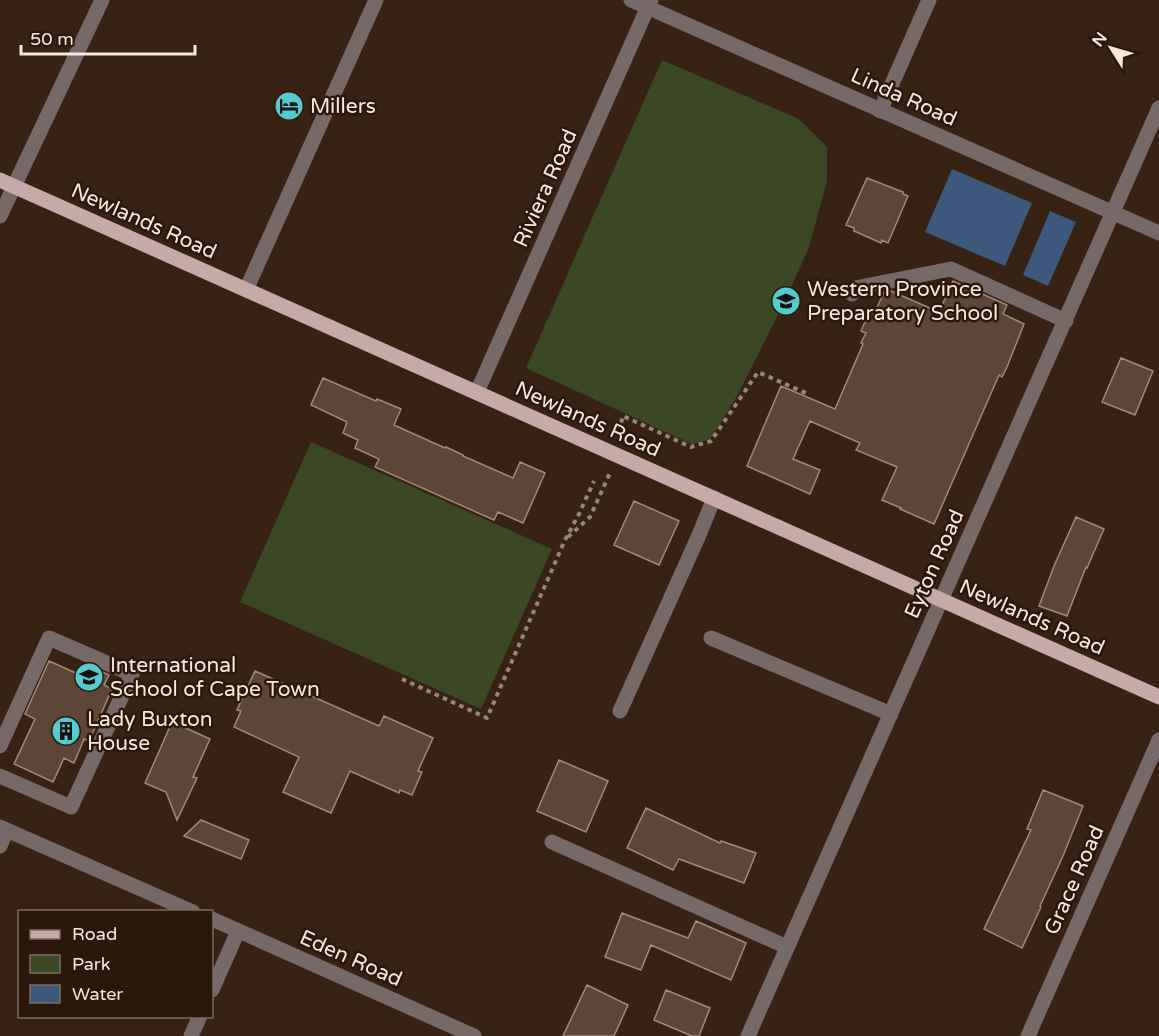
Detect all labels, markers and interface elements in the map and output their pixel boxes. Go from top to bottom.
scale bar [21,18,195,56]
north arrow [1081,18,1141,78]
text: 50 m [30,28,74,50]
text: N [1088,28,1112,51]
street label: Linda Road [847,63,961,132]
hotel icon: Millers [273,90,305,122]
place label: Millers [310,94,376,119]
street label: Riviera Road [508,125,583,251]
street label: Newlands Road [67,178,220,265]
place label: Western Province Preparatory School [807,277,998,326]
school or university icon: Western Province Preparatory School [770,285,802,317]
street label: Newlands Road [511,376,664,463]
street label: Eyton Road [899,506,970,622]
street label: Newlands Road [955,574,1108,661]
place label: International School of Cape Town [110,653,320,702]
school or university icon: International School of Cape Town [73,661,105,693]
place label: Lady Buxton House [87,707,213,756]
building icon: Lady Buxton House [50,715,82,747]
street label: Grace Road [1039,822,1110,939]
legend [18,910,213,1018]
text: Road [72,923,117,945]
street label: Eden Road [296,925,406,992]
text: Park [72,953,111,975]
text: Water [72,983,123,1005]

